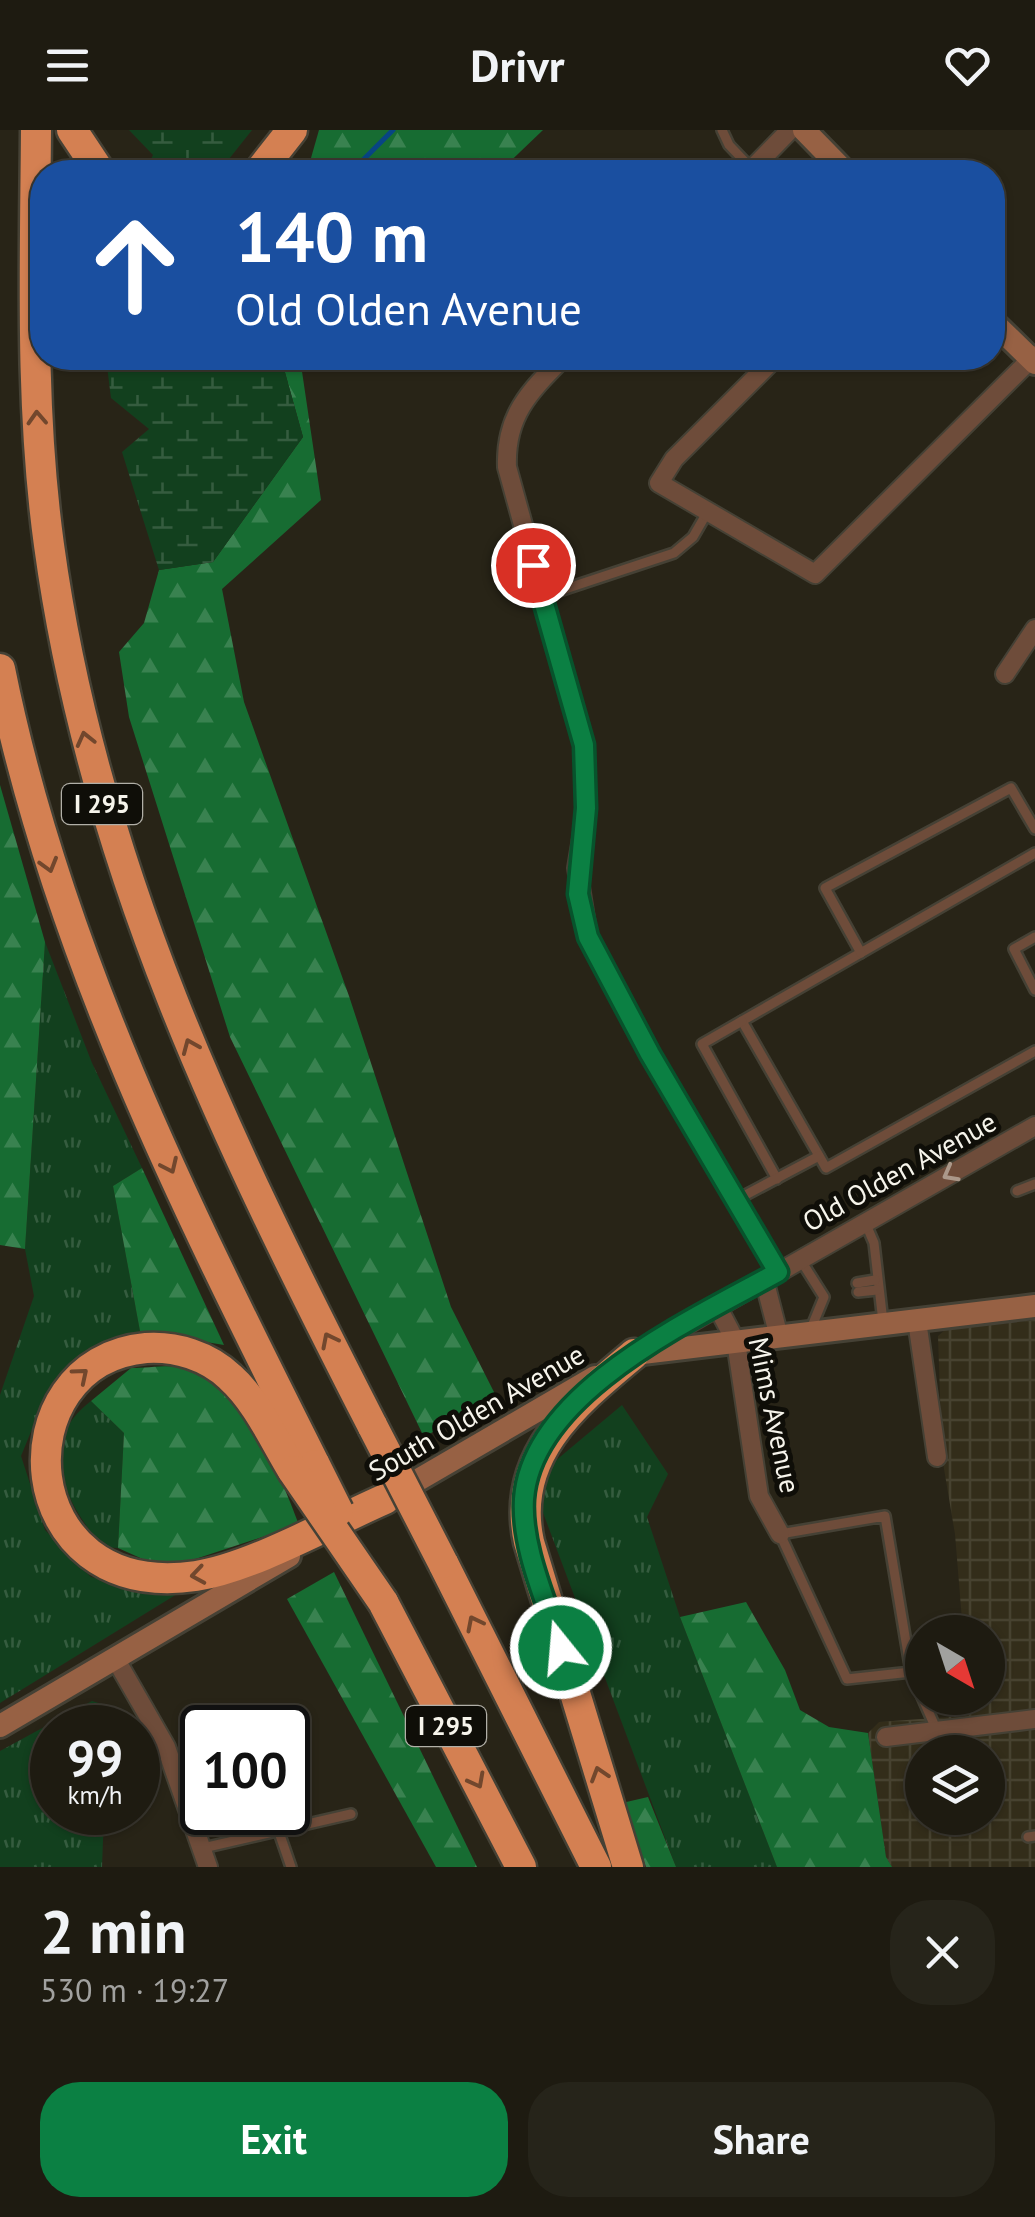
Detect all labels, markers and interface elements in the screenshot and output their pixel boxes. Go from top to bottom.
text: Drivr [470,36,565,94]
icon: menu [40,38,95,93]
icon: heart [940,38,995,93]
text: 140 m [235,191,428,281]
icon: ahead [70,200,200,330]
text: Old Olden Avenue [235,279,582,337]
one-way arrow [27,410,48,426]
pin [491,523,576,608]
icon: arrive [506,538,561,593]
one-way arrow [76,731,97,748]
road number: I 295 [62,784,142,824]
one-way arrow [37,856,58,873]
one-way arrow [182,1038,202,1056]
street label: Old Olden Avenue [796,1103,1002,1239]
one-way arrow [158,1156,178,1174]
one-way arrow [943,1161,961,1181]
one-way arrow [322,1332,341,1350]
street label: Mims Avenue [740,1334,810,1496]
street label: South Olden Avenue [361,1335,591,1489]
one-way arrow [70,1369,88,1387]
one-way arrow [190,1563,206,1584]
position arrow [509,1596,613,1700]
north arrow [905,1615,1005,1715]
map controls [905,1615,1005,1835]
one-way arrow [467,1616,486,1634]
speed limit sign: 100 [180,1705,310,1835]
road number: I 295 [406,1706,486,1746]
text: 99 [67,1725,123,1790]
button: layers [905,1735,1005,1835]
one-way arrow [590,1766,611,1783]
one-way arrow [465,1771,484,1789]
text: km/h [68,1779,122,1811]
text: 2 min [40,1892,186,1970]
button: close [890,1900,995,2005]
text: 530 m · 19:27 [40,1969,229,2011]
button: Exit [40,2082,508,2197]
button: Share [528,2082,995,2197]

